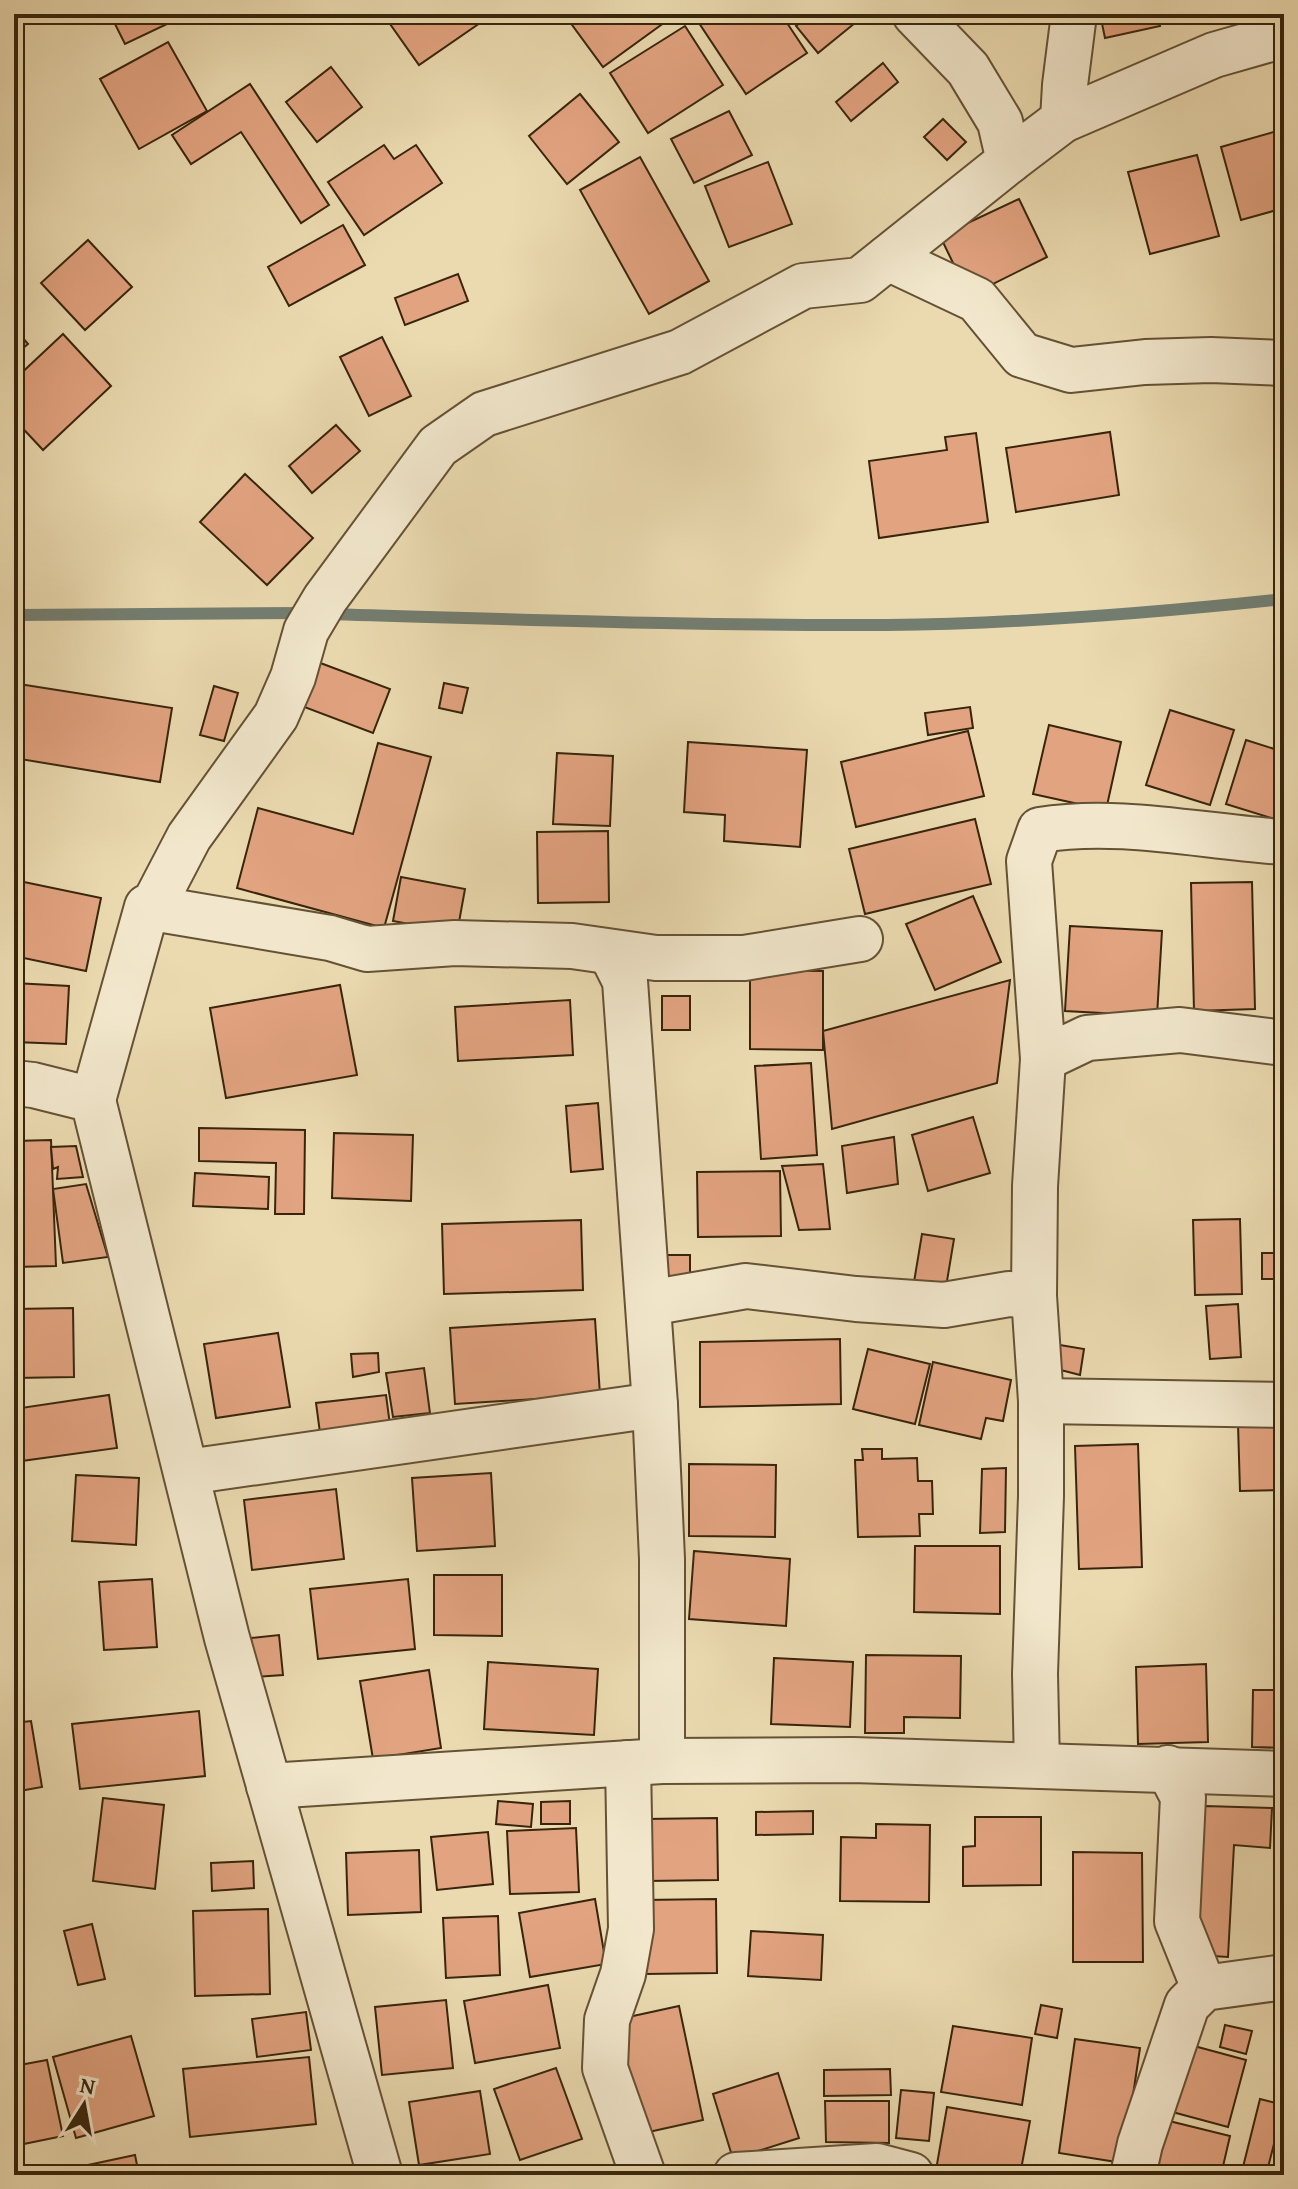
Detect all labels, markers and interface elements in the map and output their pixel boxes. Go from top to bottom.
north arrow [44,2065,124,2145]
text: N [78,2068,98,2103]

